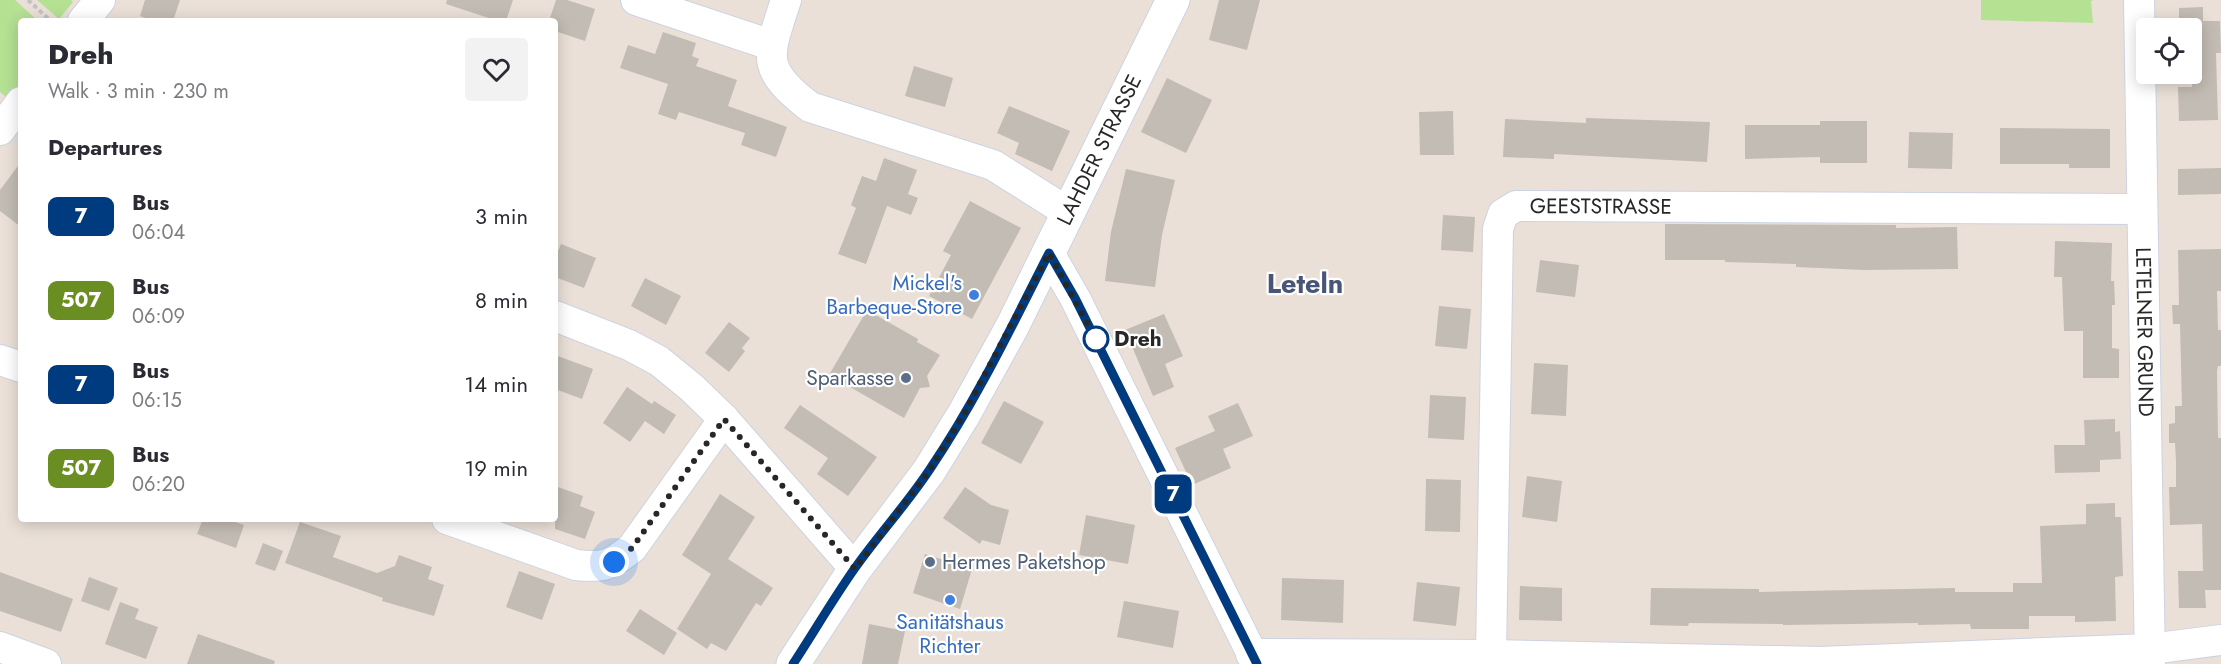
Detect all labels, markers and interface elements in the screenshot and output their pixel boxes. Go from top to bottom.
map controls [2136,18,2202,84]
button: locate [2136,18,2202,84]
text: Dreh [48,34,113,75]
button: heart [465,38,528,101]
street label: LAHDER STRASSE [1049,69,1149,230]
text: Walk · 3 min · 230 m [48,77,229,106]
text: Departures [48,131,162,163]
text: Bus [132,186,169,218]
street label: GEESTSTRASSE [1530,191,1672,222]
text: 3 min [475,200,528,232]
text: 7 [75,201,87,231]
text: 06:04 [132,218,185,247]
street label: LETELNER GRUND [2128,247,2161,417]
district label: Leteln [1267,264,1343,303]
place label: Mickel's Barbeque-Store [826,268,962,322]
text: Bus [132,270,169,302]
text: 8 min [475,284,528,316]
text: 507 [61,285,101,315]
marker: Mickel's Barbeque-Store [967,288,981,302]
text: 06:09 [132,302,185,331]
place label: Dreh [1114,324,1162,354]
marker: Dreh [1083,326,1109,352]
text: Bus [132,354,169,386]
place label: Sparkasse [806,363,894,393]
text: 14 min [464,368,528,400]
text: 7 [75,369,87,399]
marker: Sparkasse [899,371,913,385]
text: 06:15 [132,386,182,415]
text: Bus [132,438,169,470]
text: 19 min [464,452,528,484]
text: 507 [61,453,101,483]
text: 06:20 [132,470,185,499]
line badge: 7 [1154,474,1192,514]
text: 7 [1167,479,1179,509]
your location [599,547,629,577]
place label: Hermes Paketshop [942,547,1106,577]
marker: Hermes Paketshop [923,555,937,569]
marker: Sanitätshaus Richter [943,593,957,607]
place label: Sanitätshaus Richter [896,607,1004,661]

